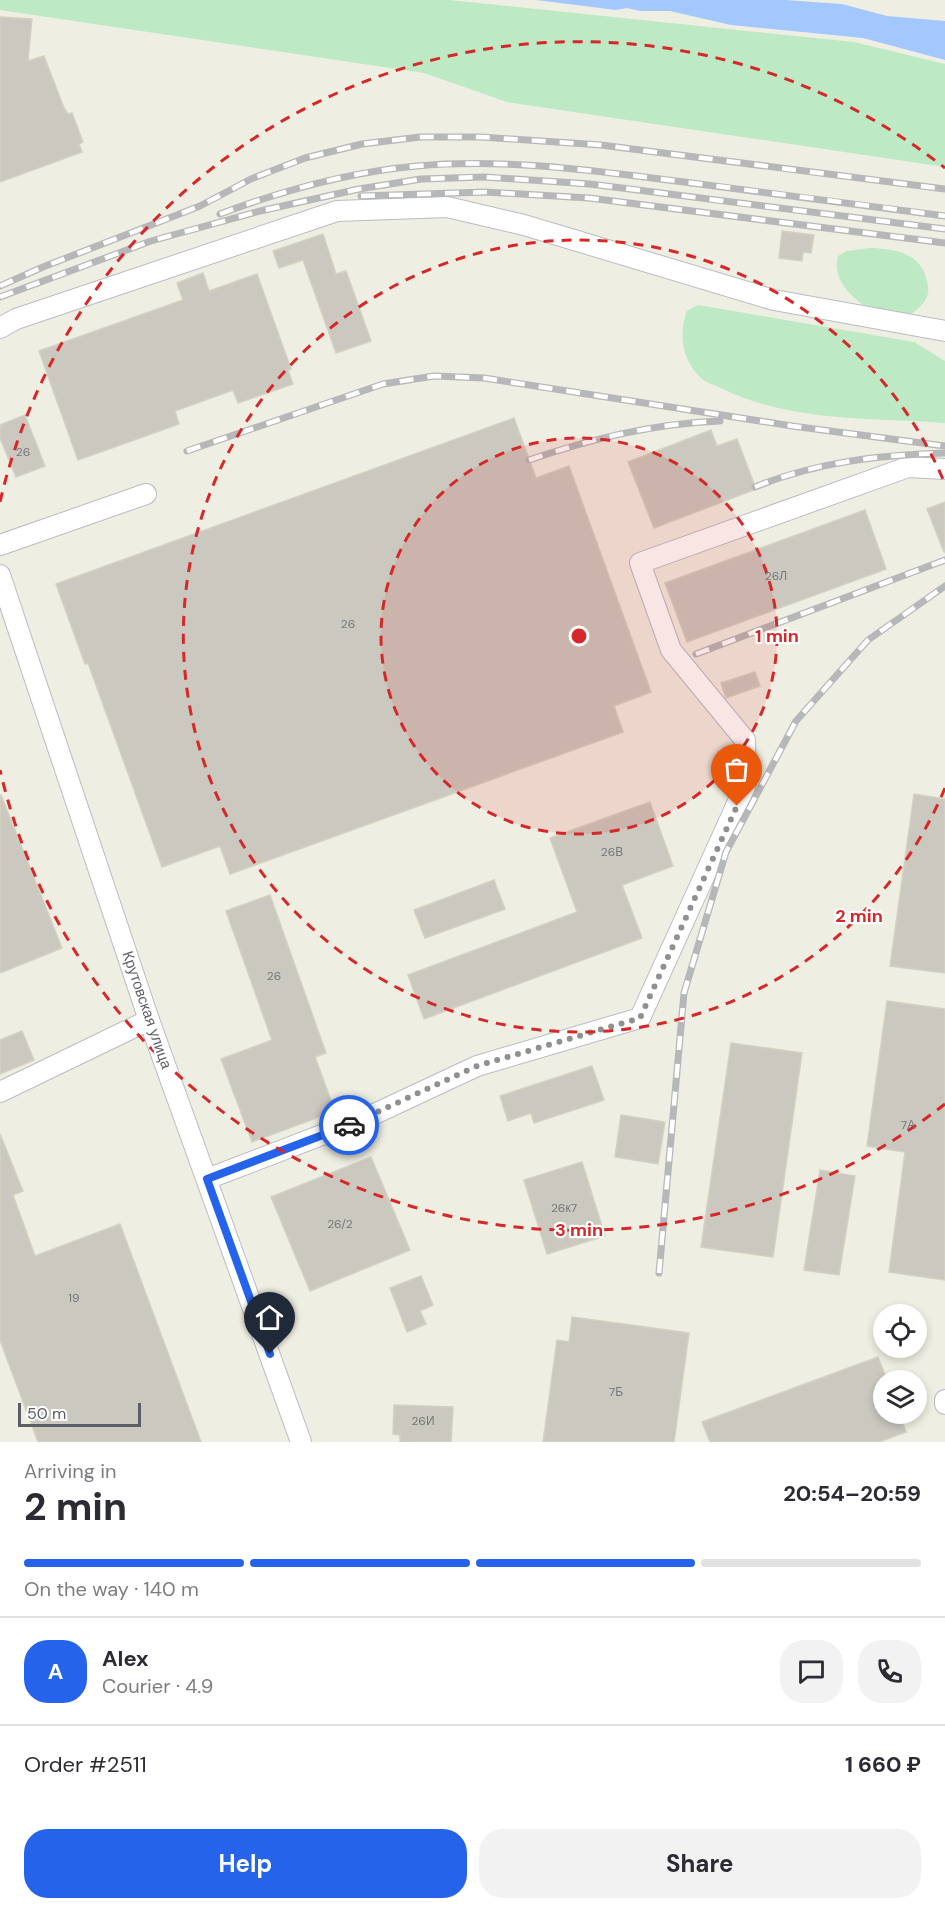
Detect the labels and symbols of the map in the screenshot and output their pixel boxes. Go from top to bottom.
house number: 26 [16,444,30,460]
house number: 26Л [765,568,787,584]
house number: 26 [341,616,355,632]
text: 1 min [755,624,799,648]
centre of rings [569,626,589,646]
pin [711,744,762,806]
house number: 26В [601,844,623,860]
text: 2 min [835,904,883,928]
street label: Крутовская улица [117,948,177,1072]
house number: 26 [267,968,281,984]
courier [319,1095,379,1155]
house number: 7А [901,1117,915,1133]
house number: 26к7 [551,1200,577,1216]
house number: 26/2 [327,1216,353,1232]
text: 3 min [555,1218,603,1242]
house number: 19 [68,1290,80,1306]
pin [244,1292,295,1354]
house number: 7Б [609,1384,623,1400]
scale bar [18,1400,141,1428]
house number: 26И [411,1413,435,1429]

